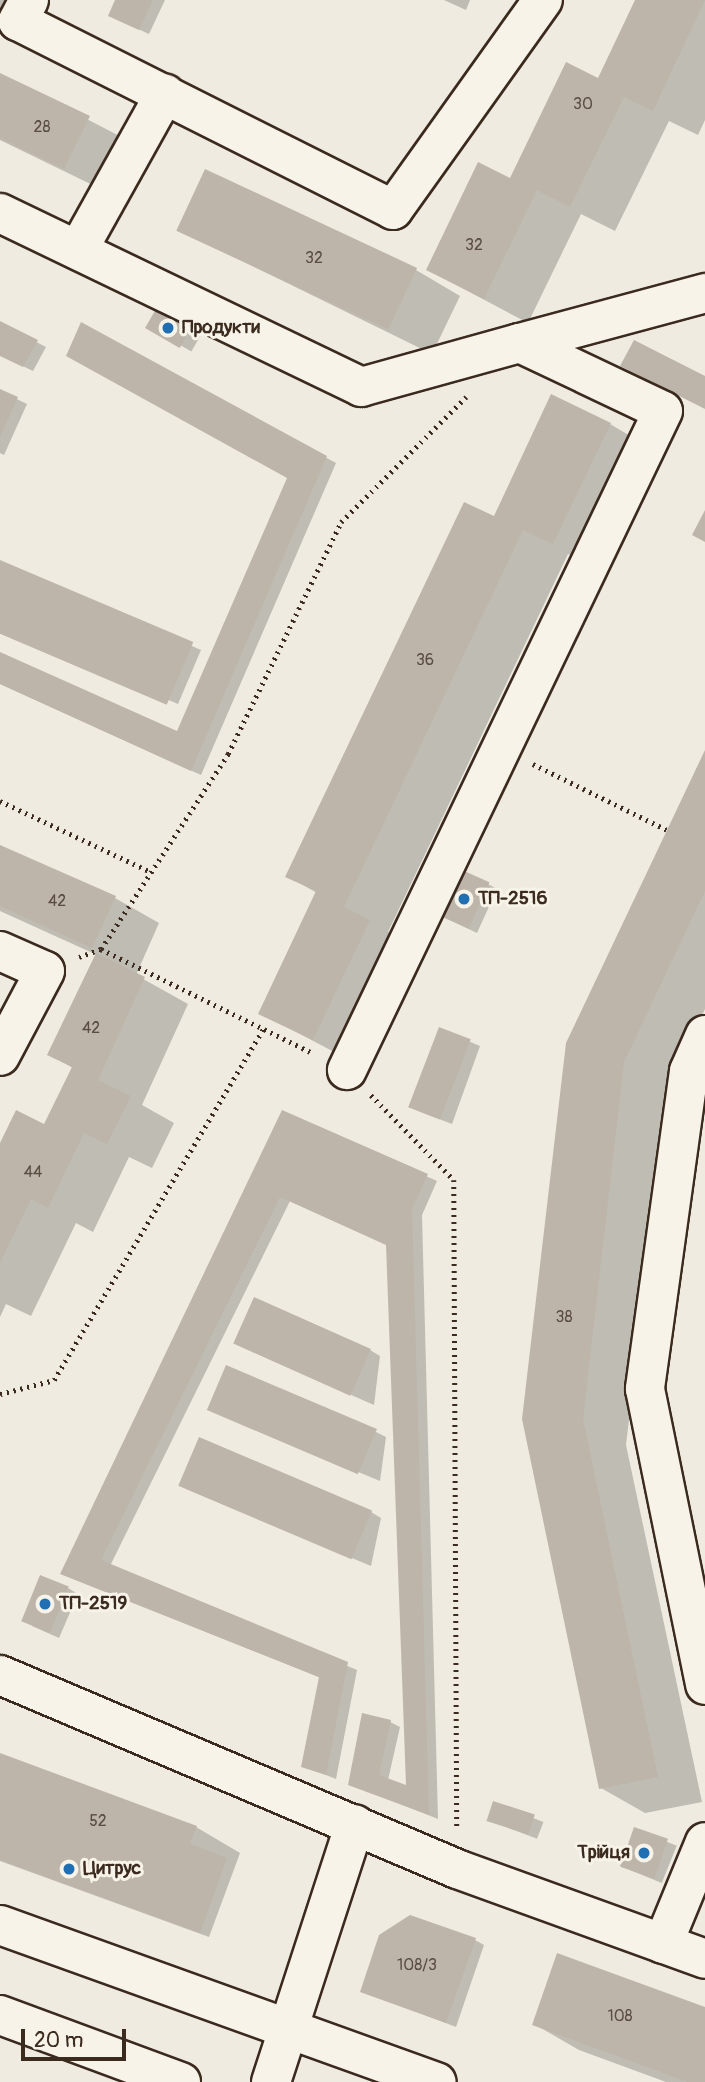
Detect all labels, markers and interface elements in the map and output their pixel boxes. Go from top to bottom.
house number: 30 [573,94,593,114]
house number: 28 [33,117,51,137]
house number: 32 [465,235,483,255]
house number: 32 [305,248,323,268]
place label: Продукти [182,317,260,339]
marker: Продукти [160,320,176,336]
house number: 36 [416,650,434,670]
place label: ТП-2516 [478,888,547,910]
house number: 42 [48,891,66,911]
marker: ТП-2516 [456,891,472,907]
house number: 42 [82,1018,100,1038]
house number: 44 [24,1162,42,1182]
house number: 38 [556,1307,572,1327]
place label: ТП-2519 [59,1593,127,1615]
marker: ТП-2519 [37,1596,53,1612]
house number: 52 [89,1811,107,1831]
place label: Трійця [577,1842,630,1864]
marker: Трійця [636,1845,652,1861]
place label: Цитрус [83,1858,141,1880]
marker: Цитрус [61,1861,77,1877]
house number: 108/3 [397,1955,437,1975]
house number: 108 [607,2006,633,2026]
scale bar [24,2016,130,2060]
text: 20 m [34,2027,83,2054]

